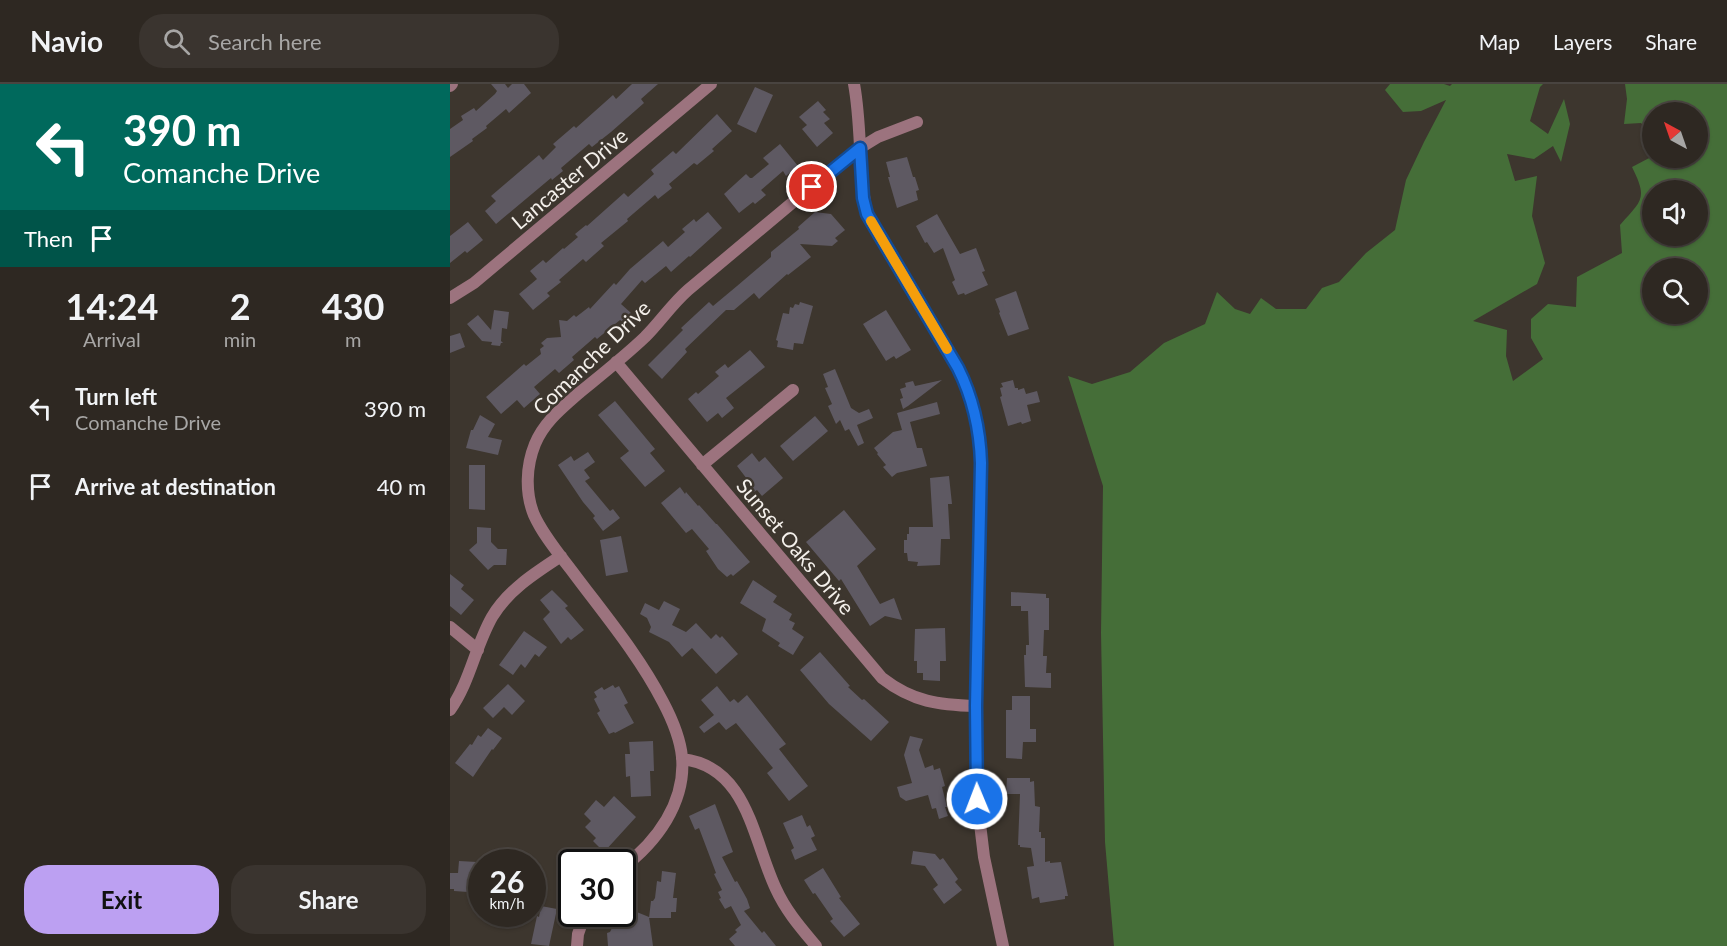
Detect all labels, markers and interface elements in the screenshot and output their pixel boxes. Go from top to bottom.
search box [139,14,559,68]
text: Navio [30,24,103,58]
icon: search [160,25,193,58]
text: Search here [208,28,322,55]
text: Map [1479,29,1520,54]
text: Layers [1553,29,1612,54]
text: Share [1645,29,1697,54]
north arrow [1642,102,1708,168]
map controls [1642,102,1708,324]
text: 390 m [123,105,241,155]
icon: left [24,108,102,186]
street label: Lancaster Drive [506,122,632,234]
text: Comanche Drive [123,156,320,189]
pin [786,161,837,212]
icon: arrive [795,170,828,203]
button: sound [1642,180,1708,246]
icon: arrive [85,222,118,255]
text: Then [24,225,73,252]
button: search [1642,258,1708,324]
text: 14:24 [66,284,158,328]
text: 2 [230,284,251,328]
text: 430 [322,284,384,328]
street label: Comanche Drive [527,295,655,419]
text: Arrival [83,327,141,351]
text: min [224,327,256,351]
text: m [345,327,361,351]
text: Turn left [75,383,157,410]
icon: left [24,392,57,425]
text: 390 m [364,395,426,422]
text: Comanche Drive [75,410,221,434]
icon: arrive [24,470,57,503]
text: Arrive at destination [75,473,276,500]
text: 40 m [377,473,426,500]
street label: Sunset Oaks Drive [732,473,860,619]
position arrow [945,767,1009,831]
speed limit sign: 30 [558,849,636,927]
text: 26 [490,863,524,899]
button: Exit [24,865,219,934]
button: Share [231,865,426,934]
text: km/h [489,894,525,912]

